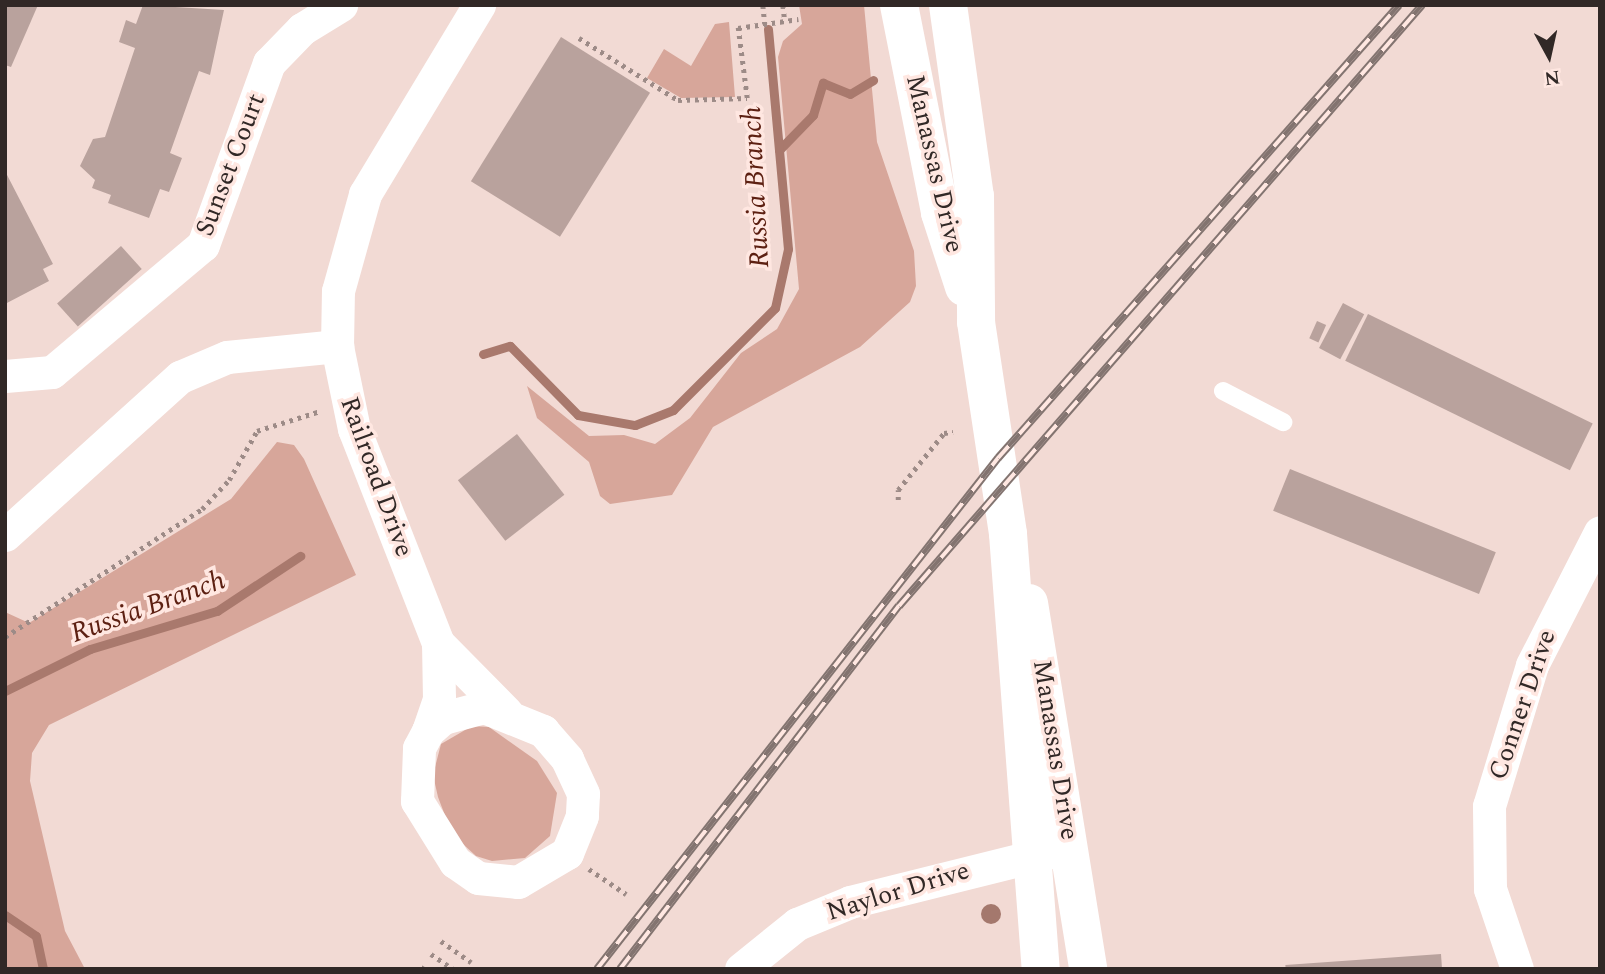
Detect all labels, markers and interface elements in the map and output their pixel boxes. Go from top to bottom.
north arrow [1514,21,1584,91]
text: N [1542,62,1562,93]
street label: Manassas Drive [898,72,970,256]
street label: Sunset Court [190,89,272,241]
water label: Russia Branch [735,105,777,269]
street label: Railroad Drive [333,393,419,561]
water label: Russia Branch [66,564,230,650]
street label: Conner Drive [1483,626,1563,784]
street label: Manassas Drive [1025,658,1085,842]
street label: Naylor Drive [823,855,973,929]

